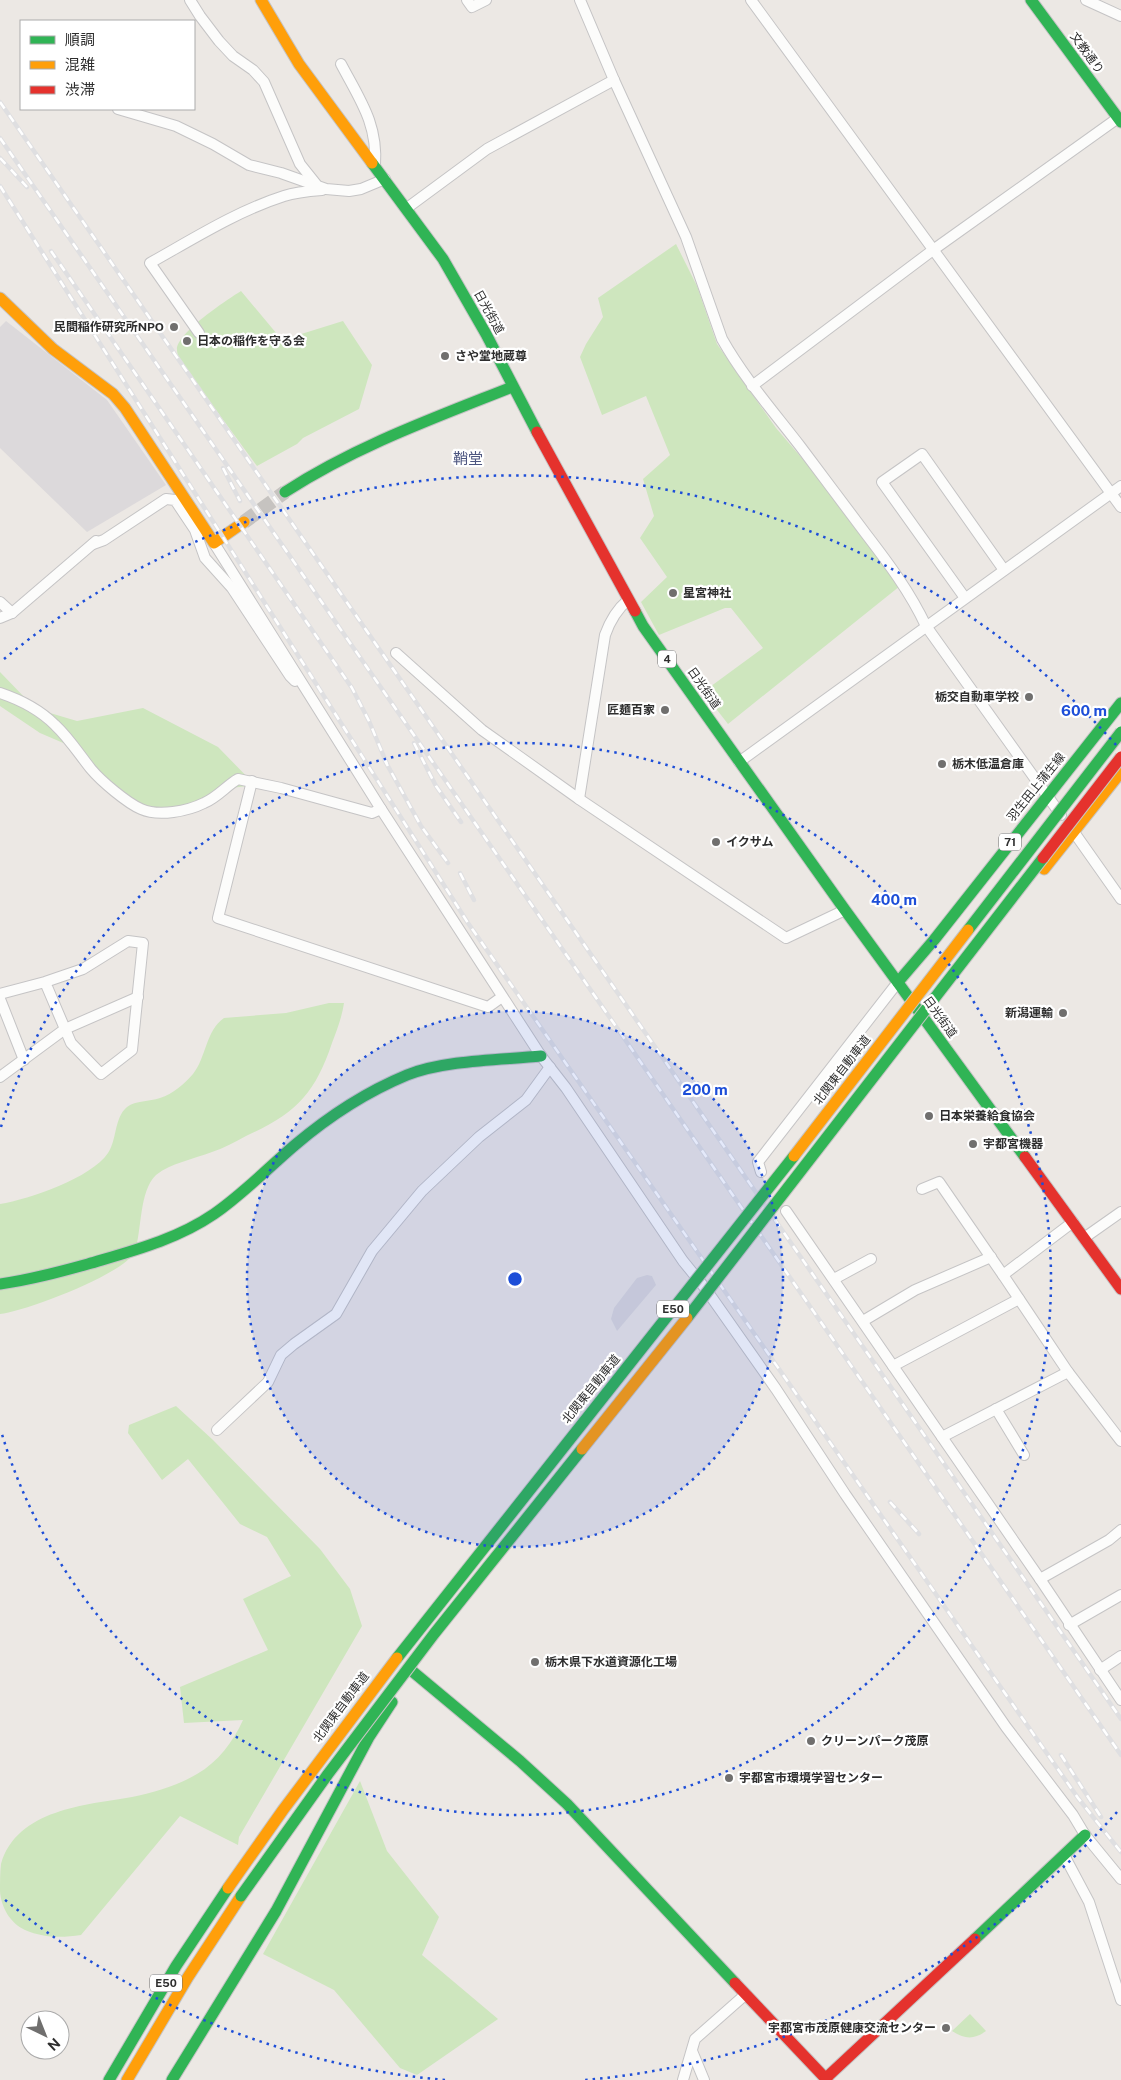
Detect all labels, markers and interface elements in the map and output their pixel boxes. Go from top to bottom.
legend [20,20,195,110]
street label: 文教通り [1067,29,1107,77]
text: 順調 [65,31,95,48]
text: 混雑 [65,56,95,73]
text: 渋滞 [65,81,95,98]
street label: 日光街道 [471,288,507,336]
place label: 民間稲作研究所NPO [54,320,164,334]
marker: 民間稲作研究所NPO [168,321,180,333]
place label: 日本の稲作を守る会 [197,334,305,348]
marker: 日本の稲作を守る会 [181,335,193,347]
place label: さや堂地蔵尊 [455,349,527,363]
marker: さや堂地蔵尊 [439,350,451,362]
district label: 鞘堂 [453,450,483,467]
place label: 星宮神社 [683,586,731,600]
marker: 星宮神社 [667,587,679,599]
road number: 4 [658,651,676,668]
street label: 日光街道 [684,664,724,712]
place label: 栃交自動車学校 [935,690,1019,704]
marker: 栃交自動車学校 [1023,691,1035,703]
text: 600 m [1061,702,1107,719]
place label: 匠麺百家 [607,703,655,717]
marker: 匠麺百家 [659,704,671,716]
street label: 羽生田上蒲生線 [1004,750,1068,824]
place label: 栃木低温倉庫 [952,757,1024,771]
marker: 栃木低温倉庫 [936,758,948,770]
road number: 71 [999,834,1021,850]
place label: イクサム [726,835,774,849]
marker: イクサム [710,836,722,848]
text: 400 m [871,891,917,908]
street label: 日光街道 [920,993,960,1041]
place label: 新潟運輸 [1005,1006,1053,1020]
marker: 新潟運輸 [1057,1007,1069,1019]
street label: 北関東自動車道 [811,1033,873,1107]
text: 200 m [682,1081,728,1098]
place label: 日本栄養給食協会 [939,1109,1035,1123]
marker: 日本栄養給食協会 [923,1110,935,1122]
place label: 宇都宮機器 [983,1137,1044,1151]
marker: 宇都宮機器 [967,1138,979,1150]
centre of rings [506,1270,524,1288]
road number: E50 [657,1300,689,1318]
street label: 北関東自動車道 [559,1352,623,1426]
place label: 栃木県下水道資源化工場 [545,1655,677,1669]
marker: 栃木県下水道資源化工場 [529,1656,541,1668]
street label: 北関東自動車道 [310,1669,372,1745]
place label: クリーンパーク茂原 [821,1734,928,1748]
marker: クリーンパーク茂原 [805,1735,817,1747]
place label: 宇都宮市環境学習センター [739,1771,883,1785]
marker: 宇都宮市環境学習センター [723,1772,735,1784]
road number: E50 [150,1975,182,1992]
north arrow [20,2010,70,2060]
place label: 宇都宮市茂原健康交流センター [768,2021,936,2035]
marker: 宇都宮市茂原健康交流センター [940,2022,952,2034]
text: N [44,2035,63,2054]

